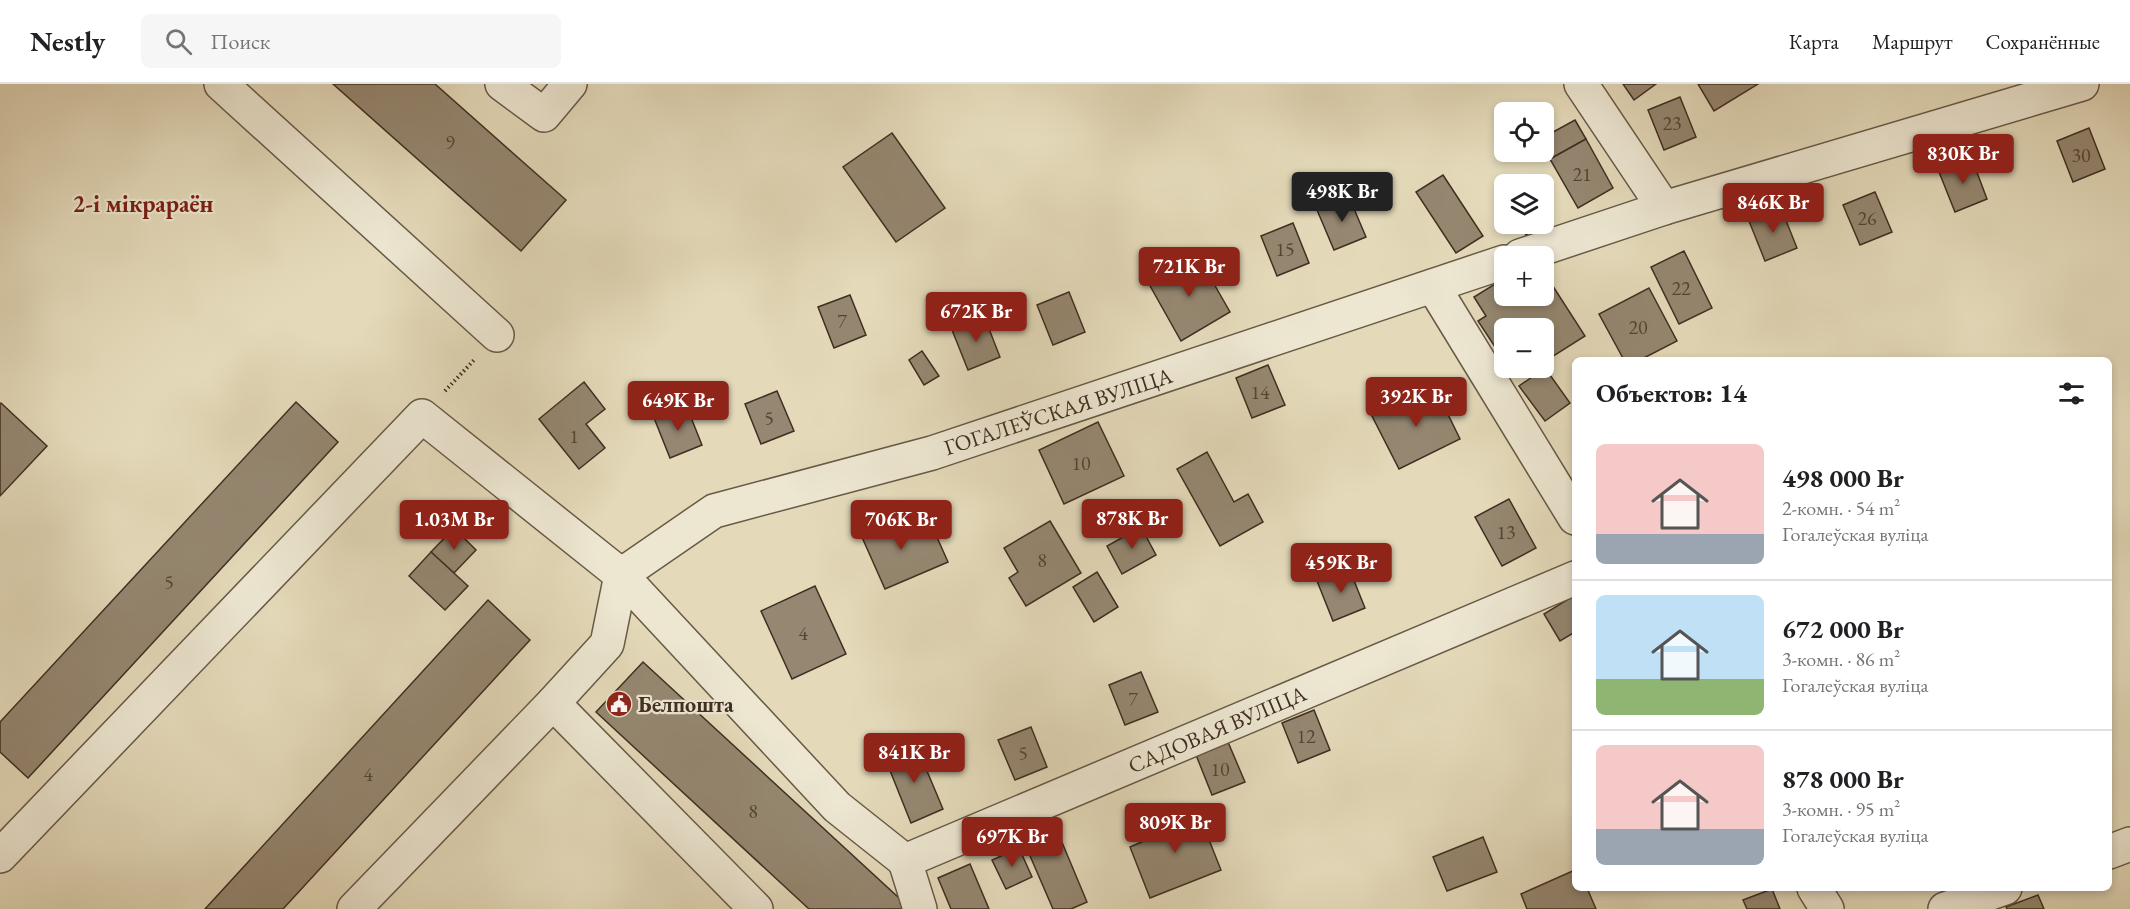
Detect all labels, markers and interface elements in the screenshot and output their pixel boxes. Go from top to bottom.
search box [141,14,561,68]
text: Nestly [30,23,105,59]
icon: search [162,25,195,58]
text: Поиск [210,27,270,56]
text: Карта [1789,28,1839,55]
text: Маршрут [1872,28,1953,55]
text: Сохранённые [1986,28,2100,55]
map controls [1494,102,1554,378]
button: locate [1494,102,1554,162]
house number: 23 [1662,110,1682,136]
house number: 9 [445,129,455,155]
pin: 830K Br [1908,134,2018,185]
text: 830K Br [1927,140,1999,166]
house number: 30 [2071,142,2091,168]
house number: 21 [1572,161,1592,187]
pin: 498K Br [1287,172,1397,223]
button: layers [1494,174,1554,234]
text: 498K Br [1306,178,1378,204]
pin: 846K Br [1718,183,1828,234]
district label: 2-і мікрараён [73,188,214,219]
text: 846K Br [1737,189,1809,215]
house number: 26 [1857,205,1877,231]
house number: 15 [1275,236,1295,262]
button: + [1494,246,1554,306]
pin: 721K Br [1134,247,1244,298]
text: 721K Br [1153,253,1225,279]
house number: 22 [1671,275,1691,301]
pin: 672K Br [921,292,1031,343]
text: 672K Br [940,298,1012,324]
house number: 7 [837,308,847,334]
house number: 20 [1628,314,1648,340]
button: − [1494,318,1554,378]
street label: ГОГАЛЕЎСКАЯ ВУЛІЦА [940,361,1177,462]
text: Объектов: 14 [1596,376,1747,410]
pin: 392K Br [1361,377,1471,428]
icon: filters [2055,377,2088,410]
house number: 14 [1250,379,1270,405]
pin: 649K Br [623,381,733,432]
text: 392K Br [1380,383,1452,409]
text: 649K Br [642,387,714,413]
house number: 5 [764,405,774,431]
house number: 1 [569,423,579,449]
house number: 10 [1071,450,1091,476]
text: 498 000 Br [1782,461,1904,495]
icon: home [1644,468,1716,540]
text: 2-комн. · 54 m² [1782,495,1900,521]
pin: 878K Br [1077,499,1187,550]
pin: 1.03M Br [392,500,516,551]
pin: 706K Br [846,500,956,551]
text: 878K Br [1096,505,1168,531]
text: 1.03M Br [414,506,494,532]
text: 706K Br [865,506,937,532]
house number: 13 [1496,519,1516,545]
text: Гогалеўская вуліца [1782,521,1928,547]
pin: 459K Br [1286,543,1396,594]
house number: 8 [1037,547,1047,573]
text: 459K Br [1305,549,1377,575]
house number: 5 [164,569,174,595]
text: 672 000 Br [1782,612,1904,646]
icon: home [1644,619,1716,691]
house number: 4 [798,620,808,646]
text: 3-комн. · 86 m² [1782,646,1900,672]
text: Гогалеўская вуліца [1782,672,1928,698]
street label: САДОВАЯ ВУЛІЦА [1124,679,1311,780]
house number: 7 [1128,686,1138,712]
public building icon: Белпошта [604,689,634,719]
place label: Белпошта [638,690,734,719]
house number: 12 [1296,723,1316,749]
pin: 841K Br [859,733,969,784]
text: 841K Br [878,739,950,765]
house number: 5 [1018,740,1028,766]
house number: 10 [1210,756,1230,782]
house number: 4 [363,761,373,787]
text: 878 000 Br [1782,762,1904,796]
icon: home [1644,769,1716,841]
text: 3-комн. · 95 m² [1782,796,1900,822]
house number: 8 [748,798,758,824]
pin: 809K Br [1120,803,1230,854]
text: 809K Br [1139,809,1211,835]
pin: 697K Br [957,817,1067,868]
text: Гогалеўская вуліца [1782,822,1928,848]
text: 697K Br [976,823,1048,849]

